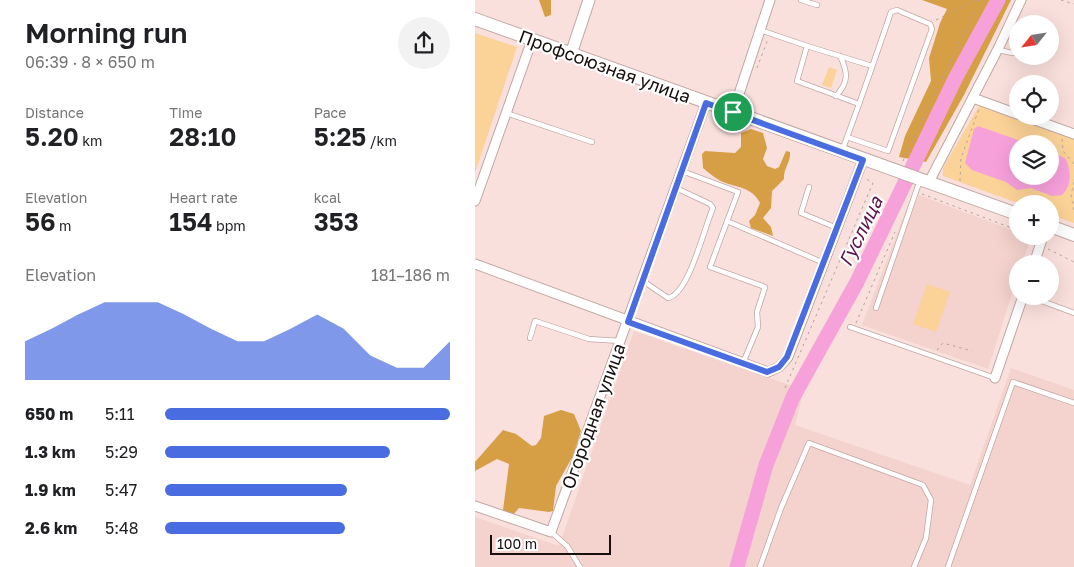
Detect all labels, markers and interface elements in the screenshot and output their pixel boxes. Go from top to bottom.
north arrow [1009,15,1059,65]
map controls [1009,15,1059,305]
text: Morning run [25,16,188,49]
button: share [398,17,450,69]
street label: Профсоюзная улица [516,25,694,107]
text: 06:39 · 8 × 650 m [25,52,155,72]
button: locate [1009,75,1059,125]
pin [712,91,754,133]
icon: arrive [719,98,747,126]
text: Distance [25,104,84,121]
text: Time [169,104,202,121]
text: Pace [314,104,346,121]
text: 5.20 [25,121,79,152]
text: 28:10 [169,121,236,152]
text: 5:25 [314,121,366,152]
text: km [79,132,103,149]
text: /km [366,132,397,149]
button: layers [1009,135,1059,185]
text: Elevation [25,189,87,206]
text: Heart rate [169,189,238,206]
text: kcal [314,189,341,206]
water label: Гуслица [833,191,887,270]
button: + [1009,195,1059,245]
text: 56 [25,206,56,237]
text: 154 [169,206,213,237]
text: 353 [314,206,359,237]
text: m [56,217,71,234]
text: bpm [213,217,246,234]
button: − [1009,255,1059,305]
text: Elevation [25,265,96,285]
text: 181–186 m [371,265,450,285]
street label: Огородная улица [556,340,630,492]
text: 650 m [25,404,73,424]
text: 5:11 [105,404,135,424]
text: 1.3 km [25,442,75,462]
text: 5:29 [105,442,138,462]
text: 1.9 km [25,480,76,500]
text: 5:47 [105,480,137,500]
text: 2.6 km [25,518,77,538]
text: 5:48 [105,518,139,538]
scale bar [490,532,611,555]
text: 100 m [497,535,537,552]

